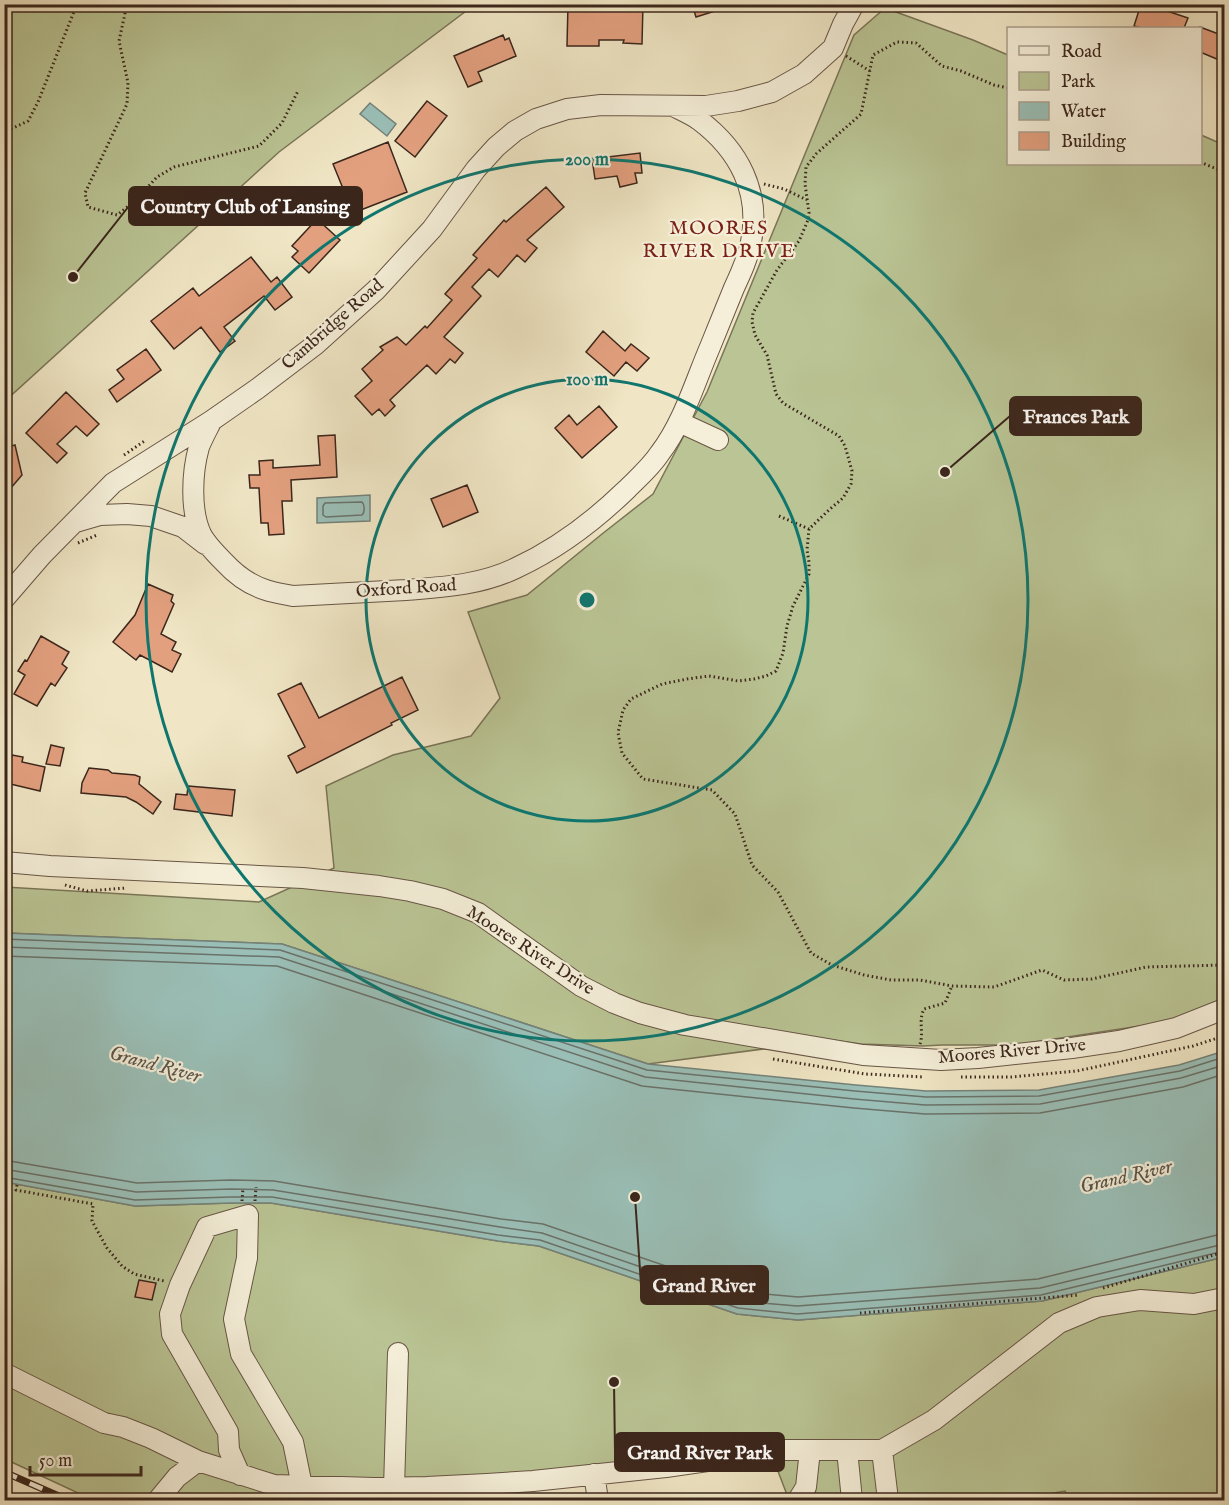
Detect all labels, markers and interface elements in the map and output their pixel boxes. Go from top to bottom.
legend [1007,27,1202,165]
text: Road [1061,41,1102,64]
text: Park [1061,71,1096,94]
text: Water [1061,101,1106,124]
text: Building [1061,131,1126,154]
text: 200 m [565,149,609,172]
callout: Country Club of Lansing [129,187,362,225]
text: Country Club of Lansing [140,195,351,220]
district label: MOORES RIVER DRIVE [642,216,796,264]
street label: Cambridge Road [277,274,389,376]
text: 100 m [566,369,608,392]
callout: Frances Park [1010,397,1141,435]
text: Frances Park [1023,405,1130,430]
street label: Oxford Road [355,574,457,604]
centre of rings [577,590,597,610]
street label: Moores River Drive [462,901,598,1001]
street label: Moores River Drive [937,1034,1087,1070]
water label: Grand River [106,1041,205,1090]
water label: Grand River [1077,1154,1176,1200]
callout: Grand River [641,1266,768,1304]
text: Grand River [652,1274,756,1299]
callout: Grand River Park [615,1433,784,1471]
scale bar [30,1439,141,1477]
text: Grand River Park [627,1441,774,1466]
text: 50 m [39,1450,72,1473]

